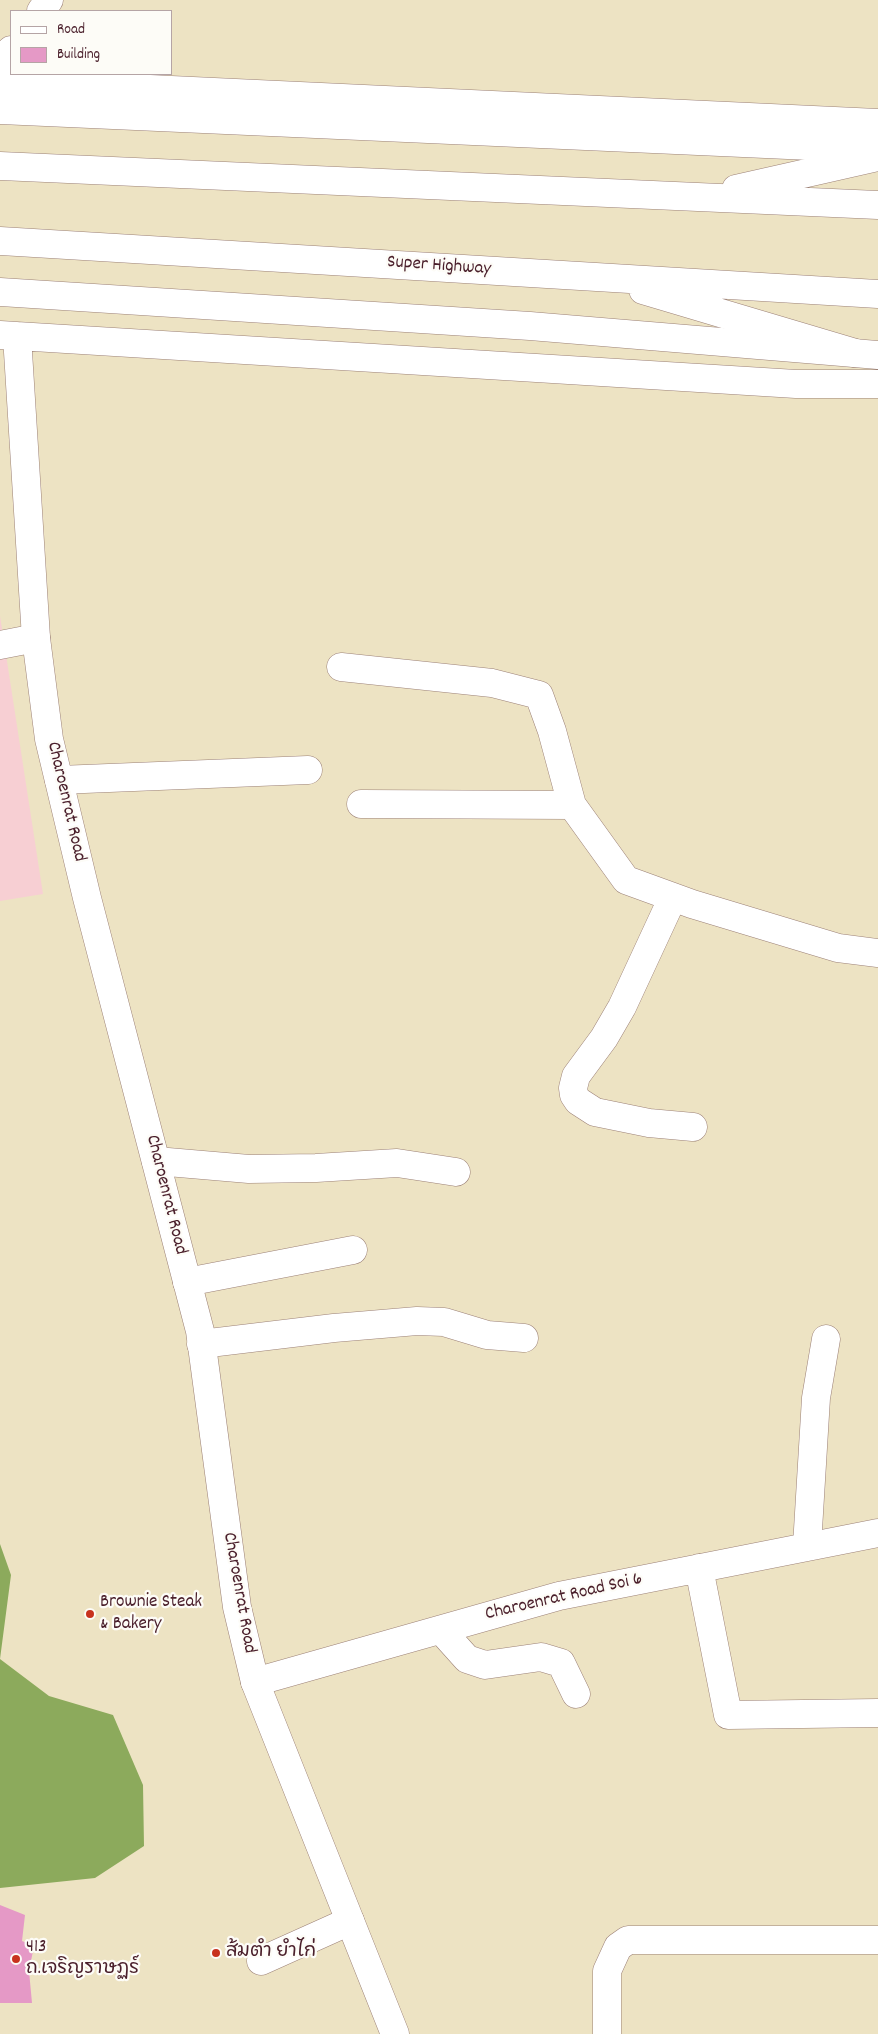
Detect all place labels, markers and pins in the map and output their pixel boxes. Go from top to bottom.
place label: Brownie Steak & Bakery [100,1592,202,1636]
marker: Brownie Steak & Bakery [84,1608,96,1620]
place label: 413 ถ.เจริญราษฏร์ [26,1937,139,1981]
place label: ส้มตำ ยำไก่ [226,1942,316,1964]
marker: ส้มตำ ยำไก่ [210,1947,222,1959]
marker: 413 ถ.เจริญราษฏร์ [10,1953,22,1965]

